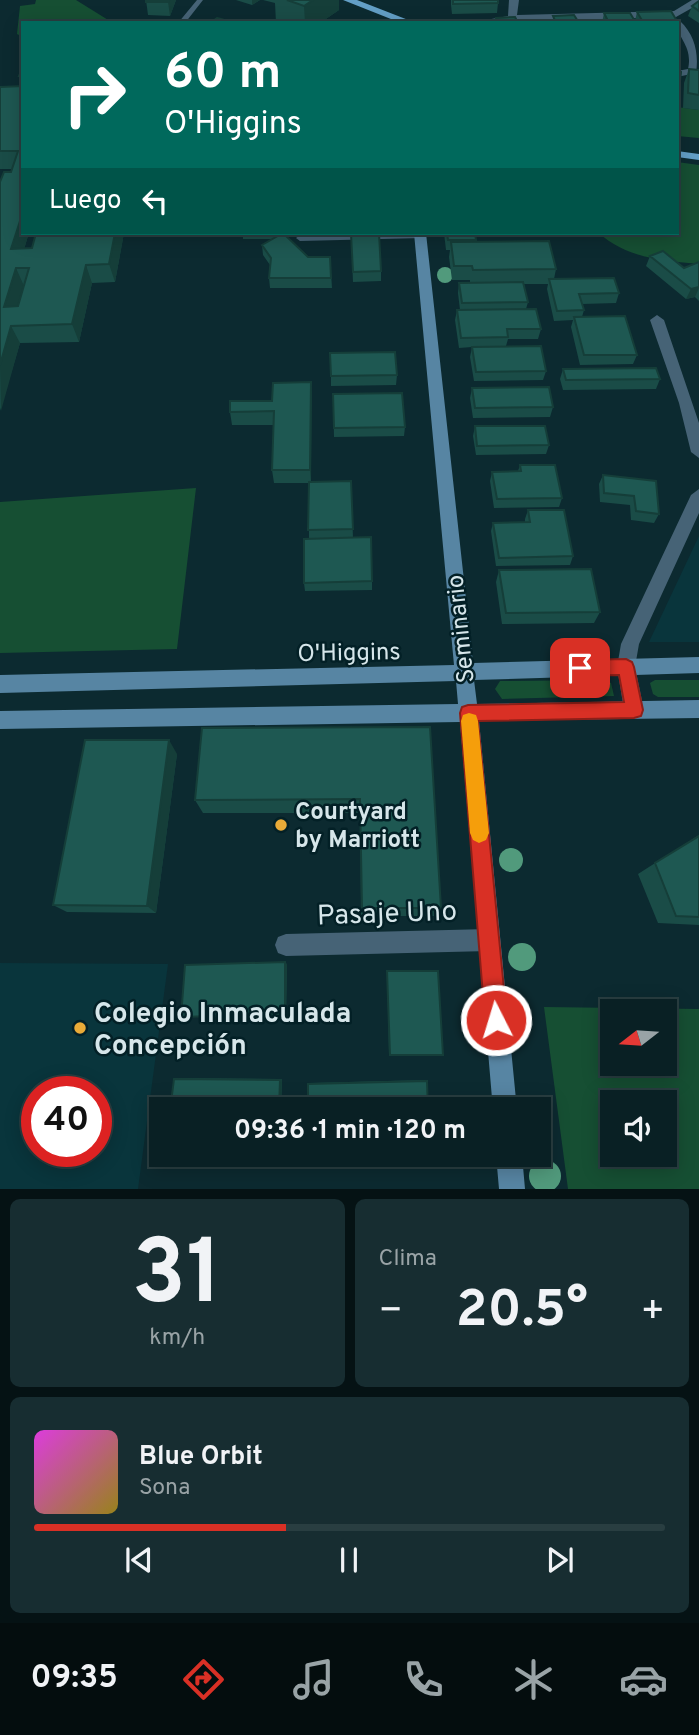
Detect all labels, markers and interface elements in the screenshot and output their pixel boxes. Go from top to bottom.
text: 60 m [164,44,282,106]
icon: right [49,49,140,140]
text: O'Higgins [164,105,302,145]
icon: left [136,182,174,220]
text: Luego [49,185,122,218]
street label: Seminario [441,573,483,684]
street label: O'Higgins [297,638,401,670]
pin [550,638,610,698]
icon: arrive [561,649,599,687]
place label: Courtyard by Marriott [295,798,420,856]
marker: Courtyard by Marriott [273,817,289,833]
street label: Pasaje Uno [316,895,458,935]
position arrow [459,983,533,1057]
place label: Colegio Inmaculada Concepción [94,997,351,1065]
north arrow [600,999,677,1076]
map controls [600,999,677,1167]
marker: Colegio Inmaculada Concepción [72,1020,88,1036]
speed limit sign: 40 [21,1076,112,1167]
button: sound [600,1090,677,1167]
text: 09:36 · 1 min · 120 m [234,1115,466,1148]
text: 31 [132,1221,223,1336]
text: Clima [379,1245,437,1274]
text: 20.5° [456,1279,588,1345]
text: − [379,1288,403,1337]
text: + [640,1288,665,1337]
text: km/h [149,1324,205,1353]
text: Blue Orbit [139,1441,263,1474]
text: Sona [139,1474,190,1503]
icon: previous [120,1541,158,1579]
icon: pause [330,1541,368,1579]
icon: next [541,1541,579,1579]
icon: directions [179,1655,228,1704]
icon: music [289,1655,338,1704]
icon: phone [399,1655,448,1704]
icon: climate [509,1655,558,1704]
icon: car [619,1655,668,1704]
text: 09:35 [31,1659,118,1699]

